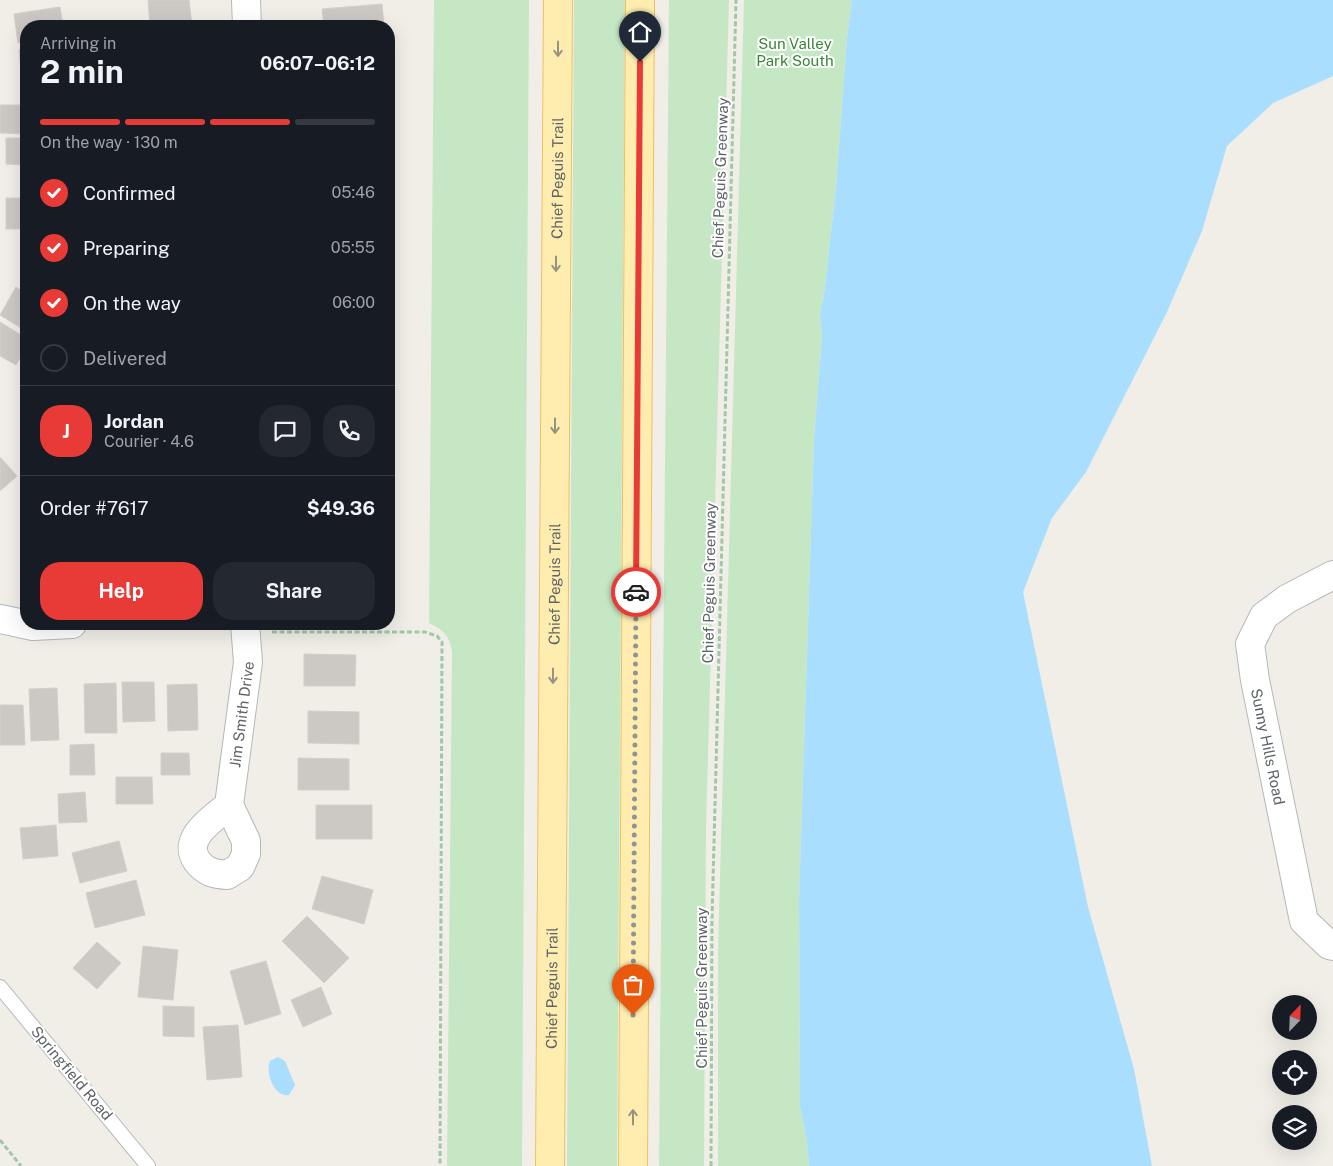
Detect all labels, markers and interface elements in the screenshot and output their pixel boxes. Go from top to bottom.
pin [619,11,661,62]
icon: home [626,18,654,46]
text: Arriving in [40,34,116,53]
park label: Sun Valley Park South [756,35,834,69]
one-way arrow [553,40,562,56]
text: 06:07–06:12 [260,52,375,74]
text: 2 min [40,53,124,90]
street label: Chief Peguis Greenway [709,97,731,259]
street label: Chief Peguis Trail [548,117,566,239]
text: On the way · 130 m [40,133,178,152]
icon: check [40,179,68,207]
text: Confirmed [83,182,176,204]
text: 05:46 [331,183,375,202]
icon: check [40,234,68,262]
text: Preparing [83,237,170,259]
text: 05:55 [331,238,375,257]
one-way arrow [551,255,561,271]
icon: check [40,289,68,317]
text: On the way [83,292,181,314]
text: 06:00 [332,293,375,312]
text: Delivered [83,347,167,369]
button: chat [259,405,311,457]
button: phone [323,405,375,457]
text: Jordan [104,410,164,432]
one-way arrow [550,418,560,434]
text: J [62,420,70,442]
text: Courier · 4.6 [104,432,194,451]
text: Order #7617 [40,497,149,519]
text: $49.36 [307,497,375,519]
street label: Chief Peguis Greenway [699,502,719,664]
street label: Chief Peguis Trail [545,523,563,645]
button: Help [40,562,203,620]
button: Share [213,562,375,620]
courier [611,567,661,617]
icon: car [622,578,650,606]
street label: Jim Smith Drive [226,660,257,769]
one-way arrow [548,668,558,684]
street label: Sunny Hills Road [1248,687,1289,806]
street label: Chief Peguis Greenway [693,908,710,1068]
street label: Chief Peguis Trail [542,927,560,1049]
pin [612,964,654,1015]
icon: bag [619,971,647,999]
north arrow [1272,995,1318,1040]
map controls [1272,995,1317,1150]
street label: Springfield Road [28,1023,116,1123]
button: locate [1272,1050,1317,1095]
button: layers [1272,1105,1317,1150]
one-way arrow [628,1110,638,1126]

